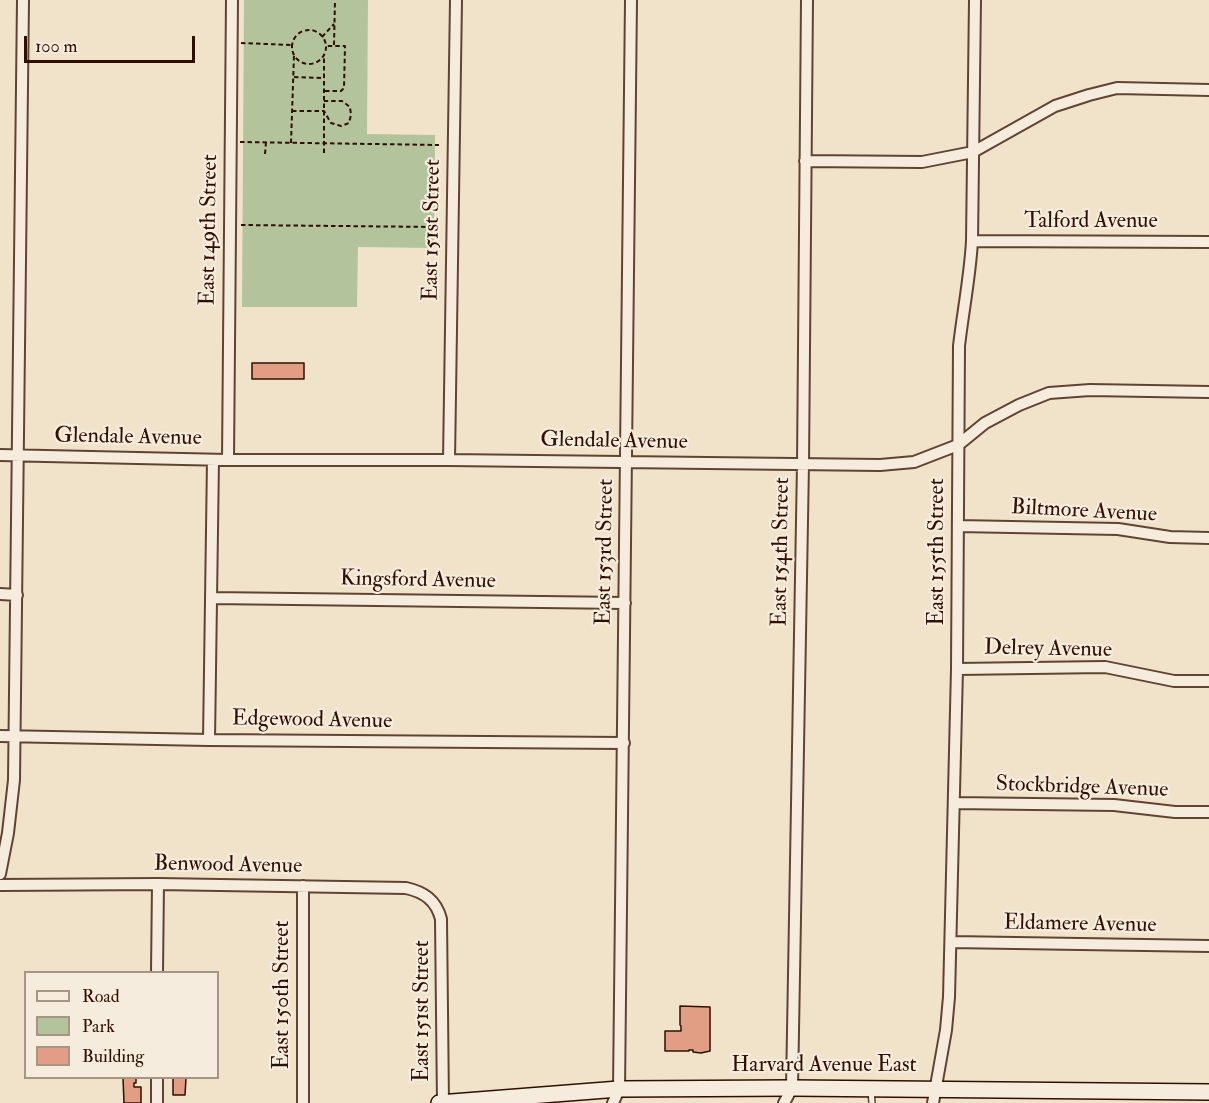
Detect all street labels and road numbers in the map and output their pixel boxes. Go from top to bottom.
street label: East 149th Street [195,154,225,306]
street label: East 151st Street [419,159,447,301]
street label: Talford Avenue [1024,209,1158,235]
street label: Glendale Avenue [54,424,202,452]
street label: Glendale Avenue [540,428,688,456]
street label: East 154th Street [767,477,797,627]
street label: East 153rd Street [592,478,620,626]
street label: East 155th Street [925,478,951,626]
street label: Biltmore Avenue [1010,495,1158,529]
street label: Kingsford Avenue [340,566,496,596]
street label: Delrey Avenue [984,636,1112,664]
street label: Edgewood Avenue [232,706,392,736]
street label: Stockbridge Avenue [995,772,1169,804]
street label: Benwood Avenue [154,852,302,880]
street label: Eldamere Avenue [1003,910,1157,940]
street label: East 150th Street [270,920,296,1070]
street label: East 151st Street [410,940,436,1082]
street label: Harvard Avenue East [731,1053,917,1079]

